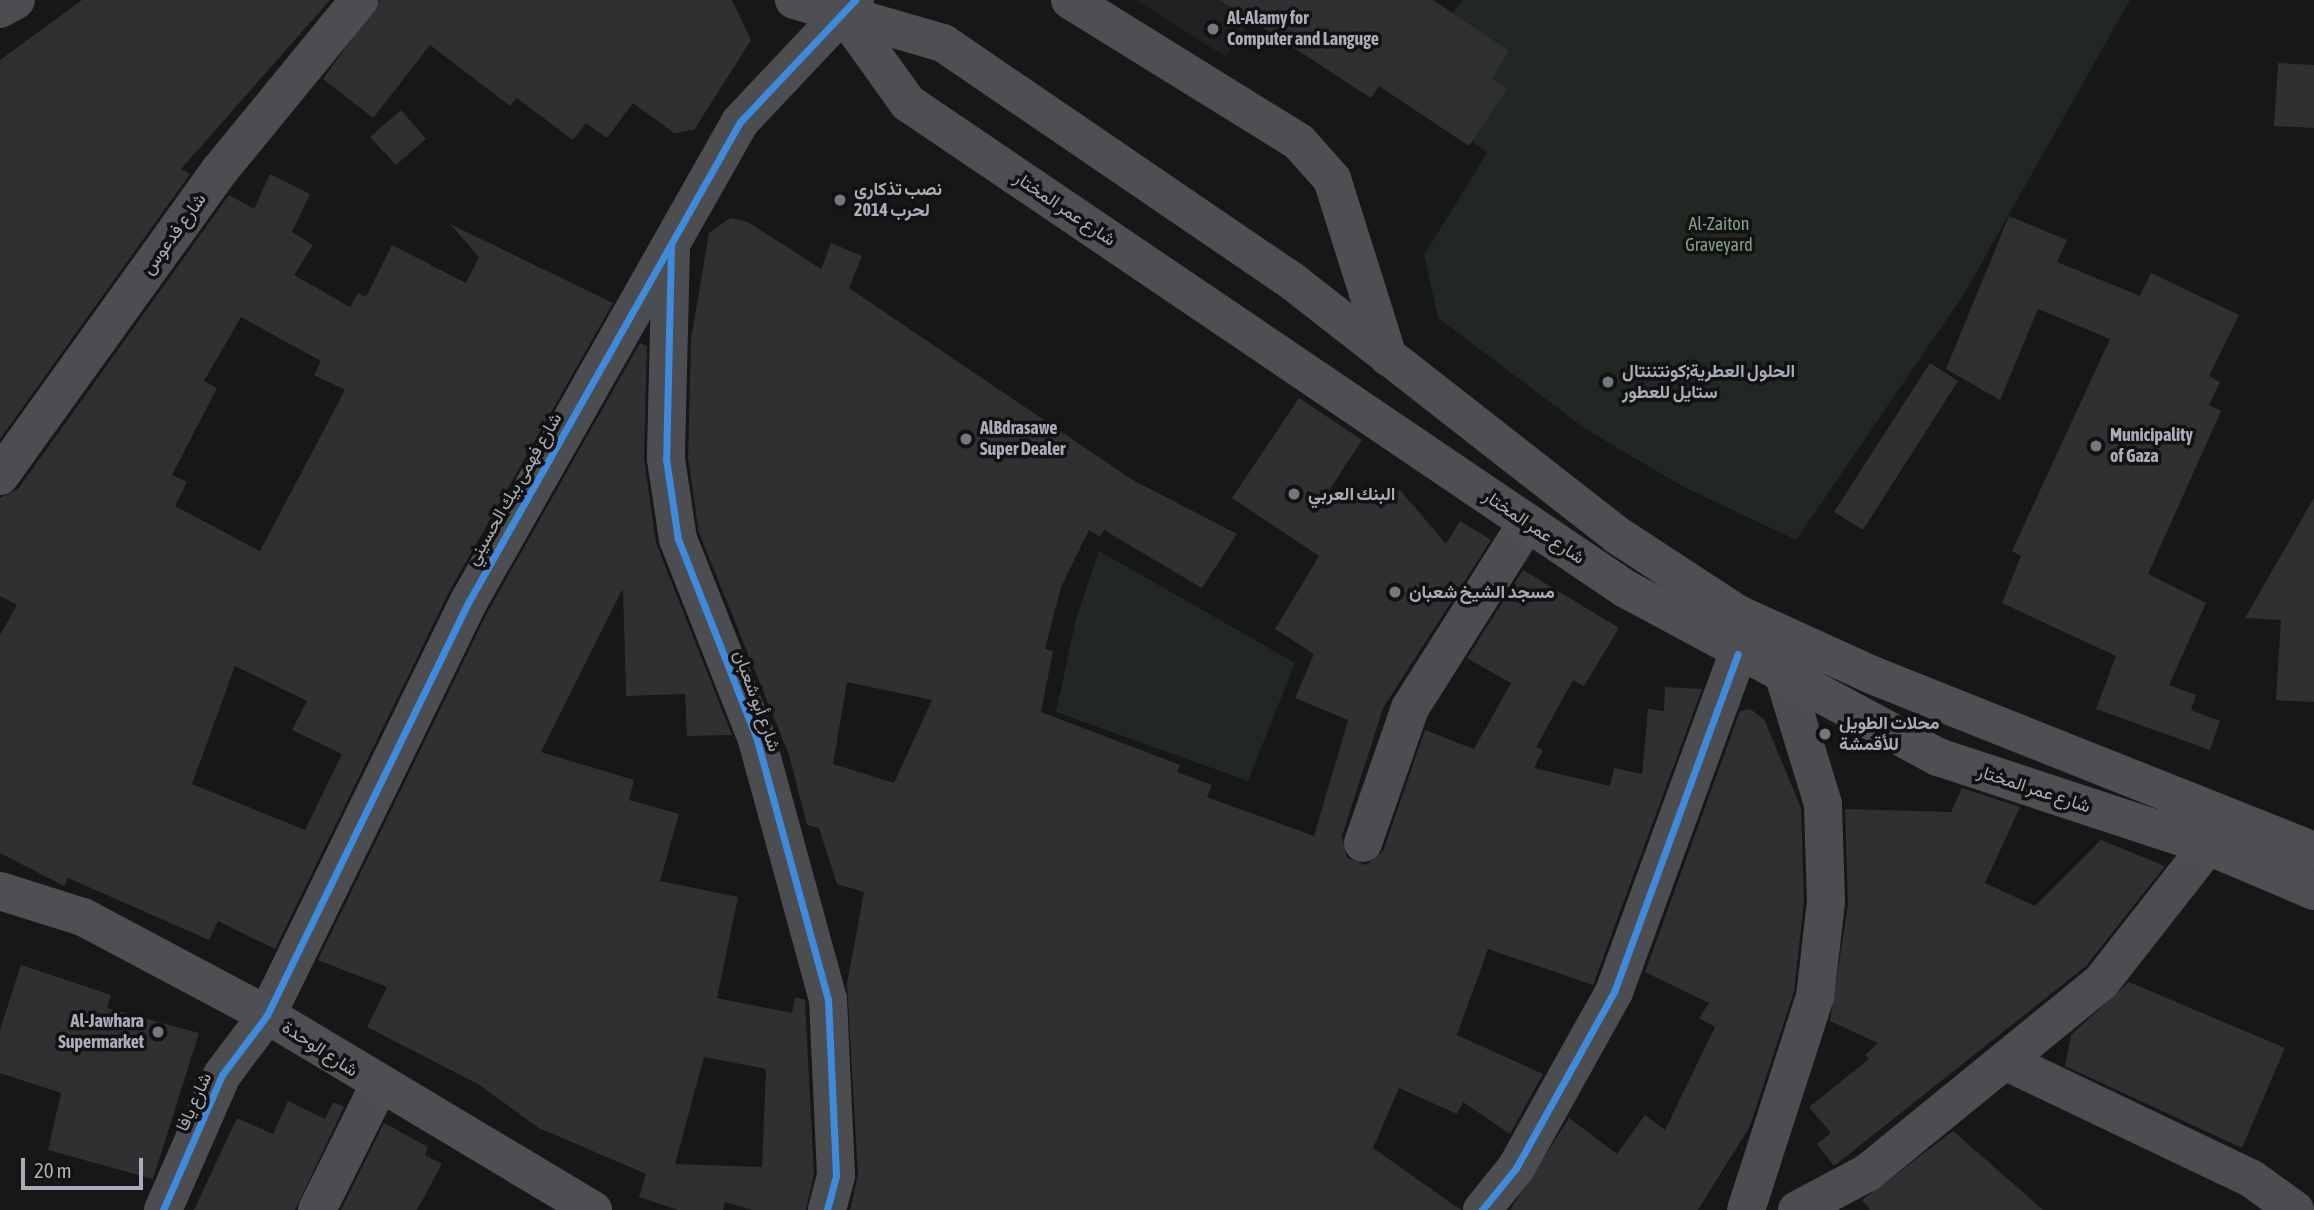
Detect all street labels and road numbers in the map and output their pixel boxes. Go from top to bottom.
street label: شارع عمر المختار [1010,167,1120,251]
street label: شارع فدعوس [137,189,211,279]
street label: شارع فهمى بيك الحسيني [462,409,566,569]
street label: شارع عمر المختار [1479,485,1589,569]
street label: شارع أبو شعبان [729,647,785,755]
street label: شارع عمر المختار [1975,761,2093,817]
street label: شارع الوحدة [278,1017,362,1081]
street label: شارع يافا [172,1069,216,1135]

